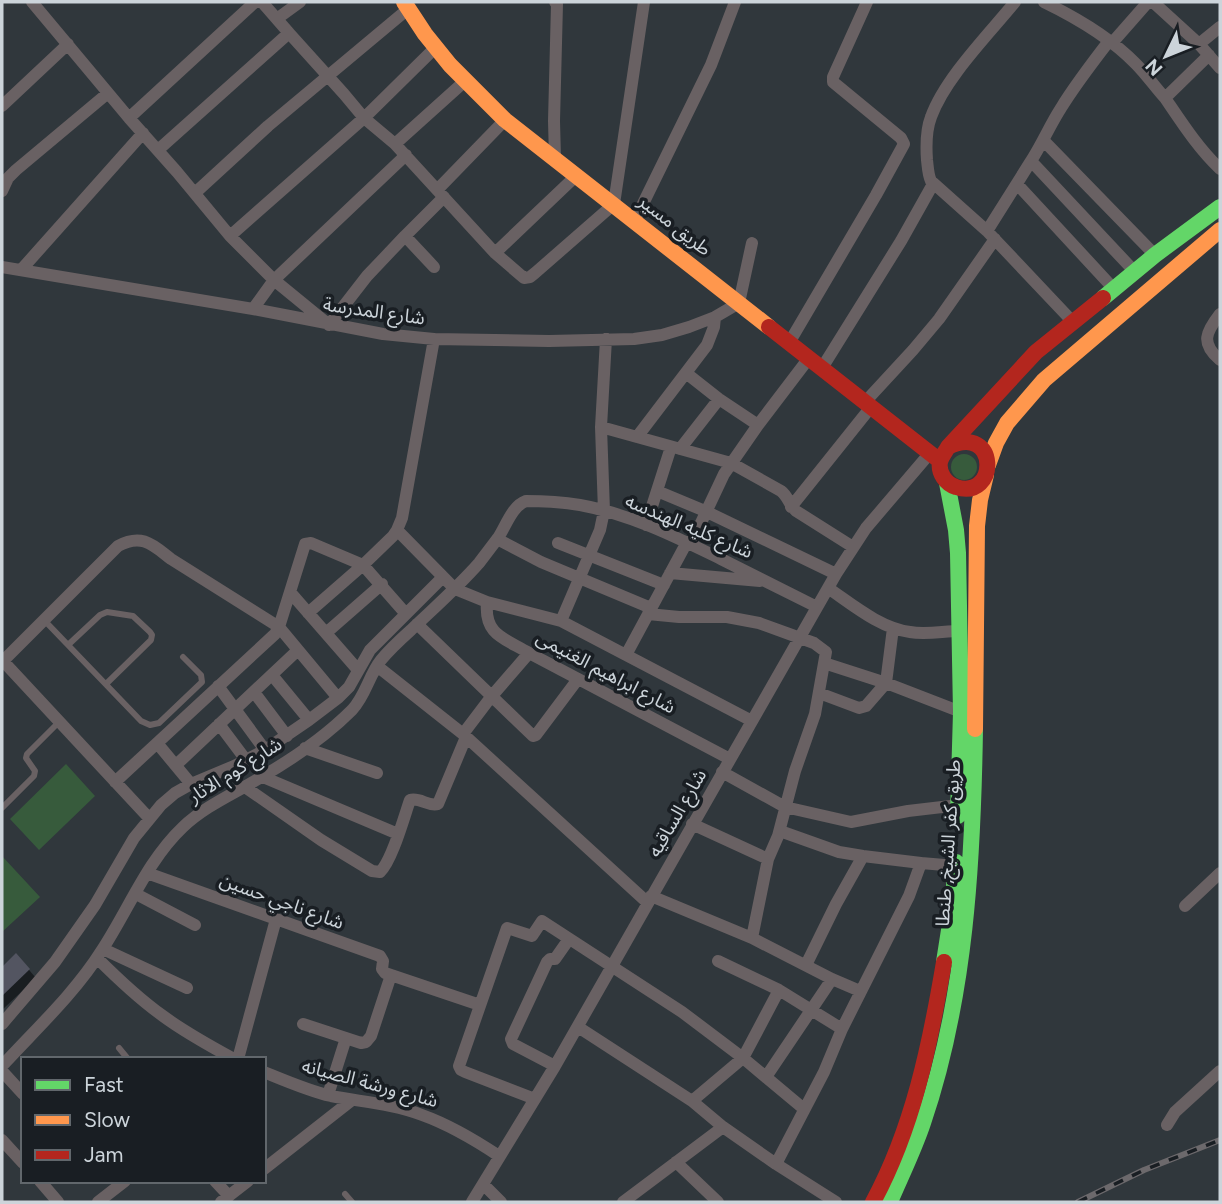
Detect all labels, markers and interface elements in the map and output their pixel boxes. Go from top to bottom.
north arrow [1131,21,1201,91]
text: N [1141,54,1167,80]
street label: طريق مسير [633,189,716,261]
street label: شارع المدرسة [321,292,427,332]
street label: شارع كليه الهندسه [621,489,756,565]
street label: شارع ابراهيم الغنيمى [531,626,679,721]
street label: شارع كوم الاثار [183,732,288,811]
street label: طريق كفر الشيخ, طنطا [931,759,968,928]
street label: شارع الساقيه [643,765,713,862]
street label: شارع ناجي حسين [216,868,347,937]
street label: شارع ورشة الصيانه [299,1054,441,1114]
legend [21,1057,266,1183]
text: Fast [84,1072,124,1097]
text: Slow [84,1107,130,1132]
text: Jam [84,1142,123,1167]

